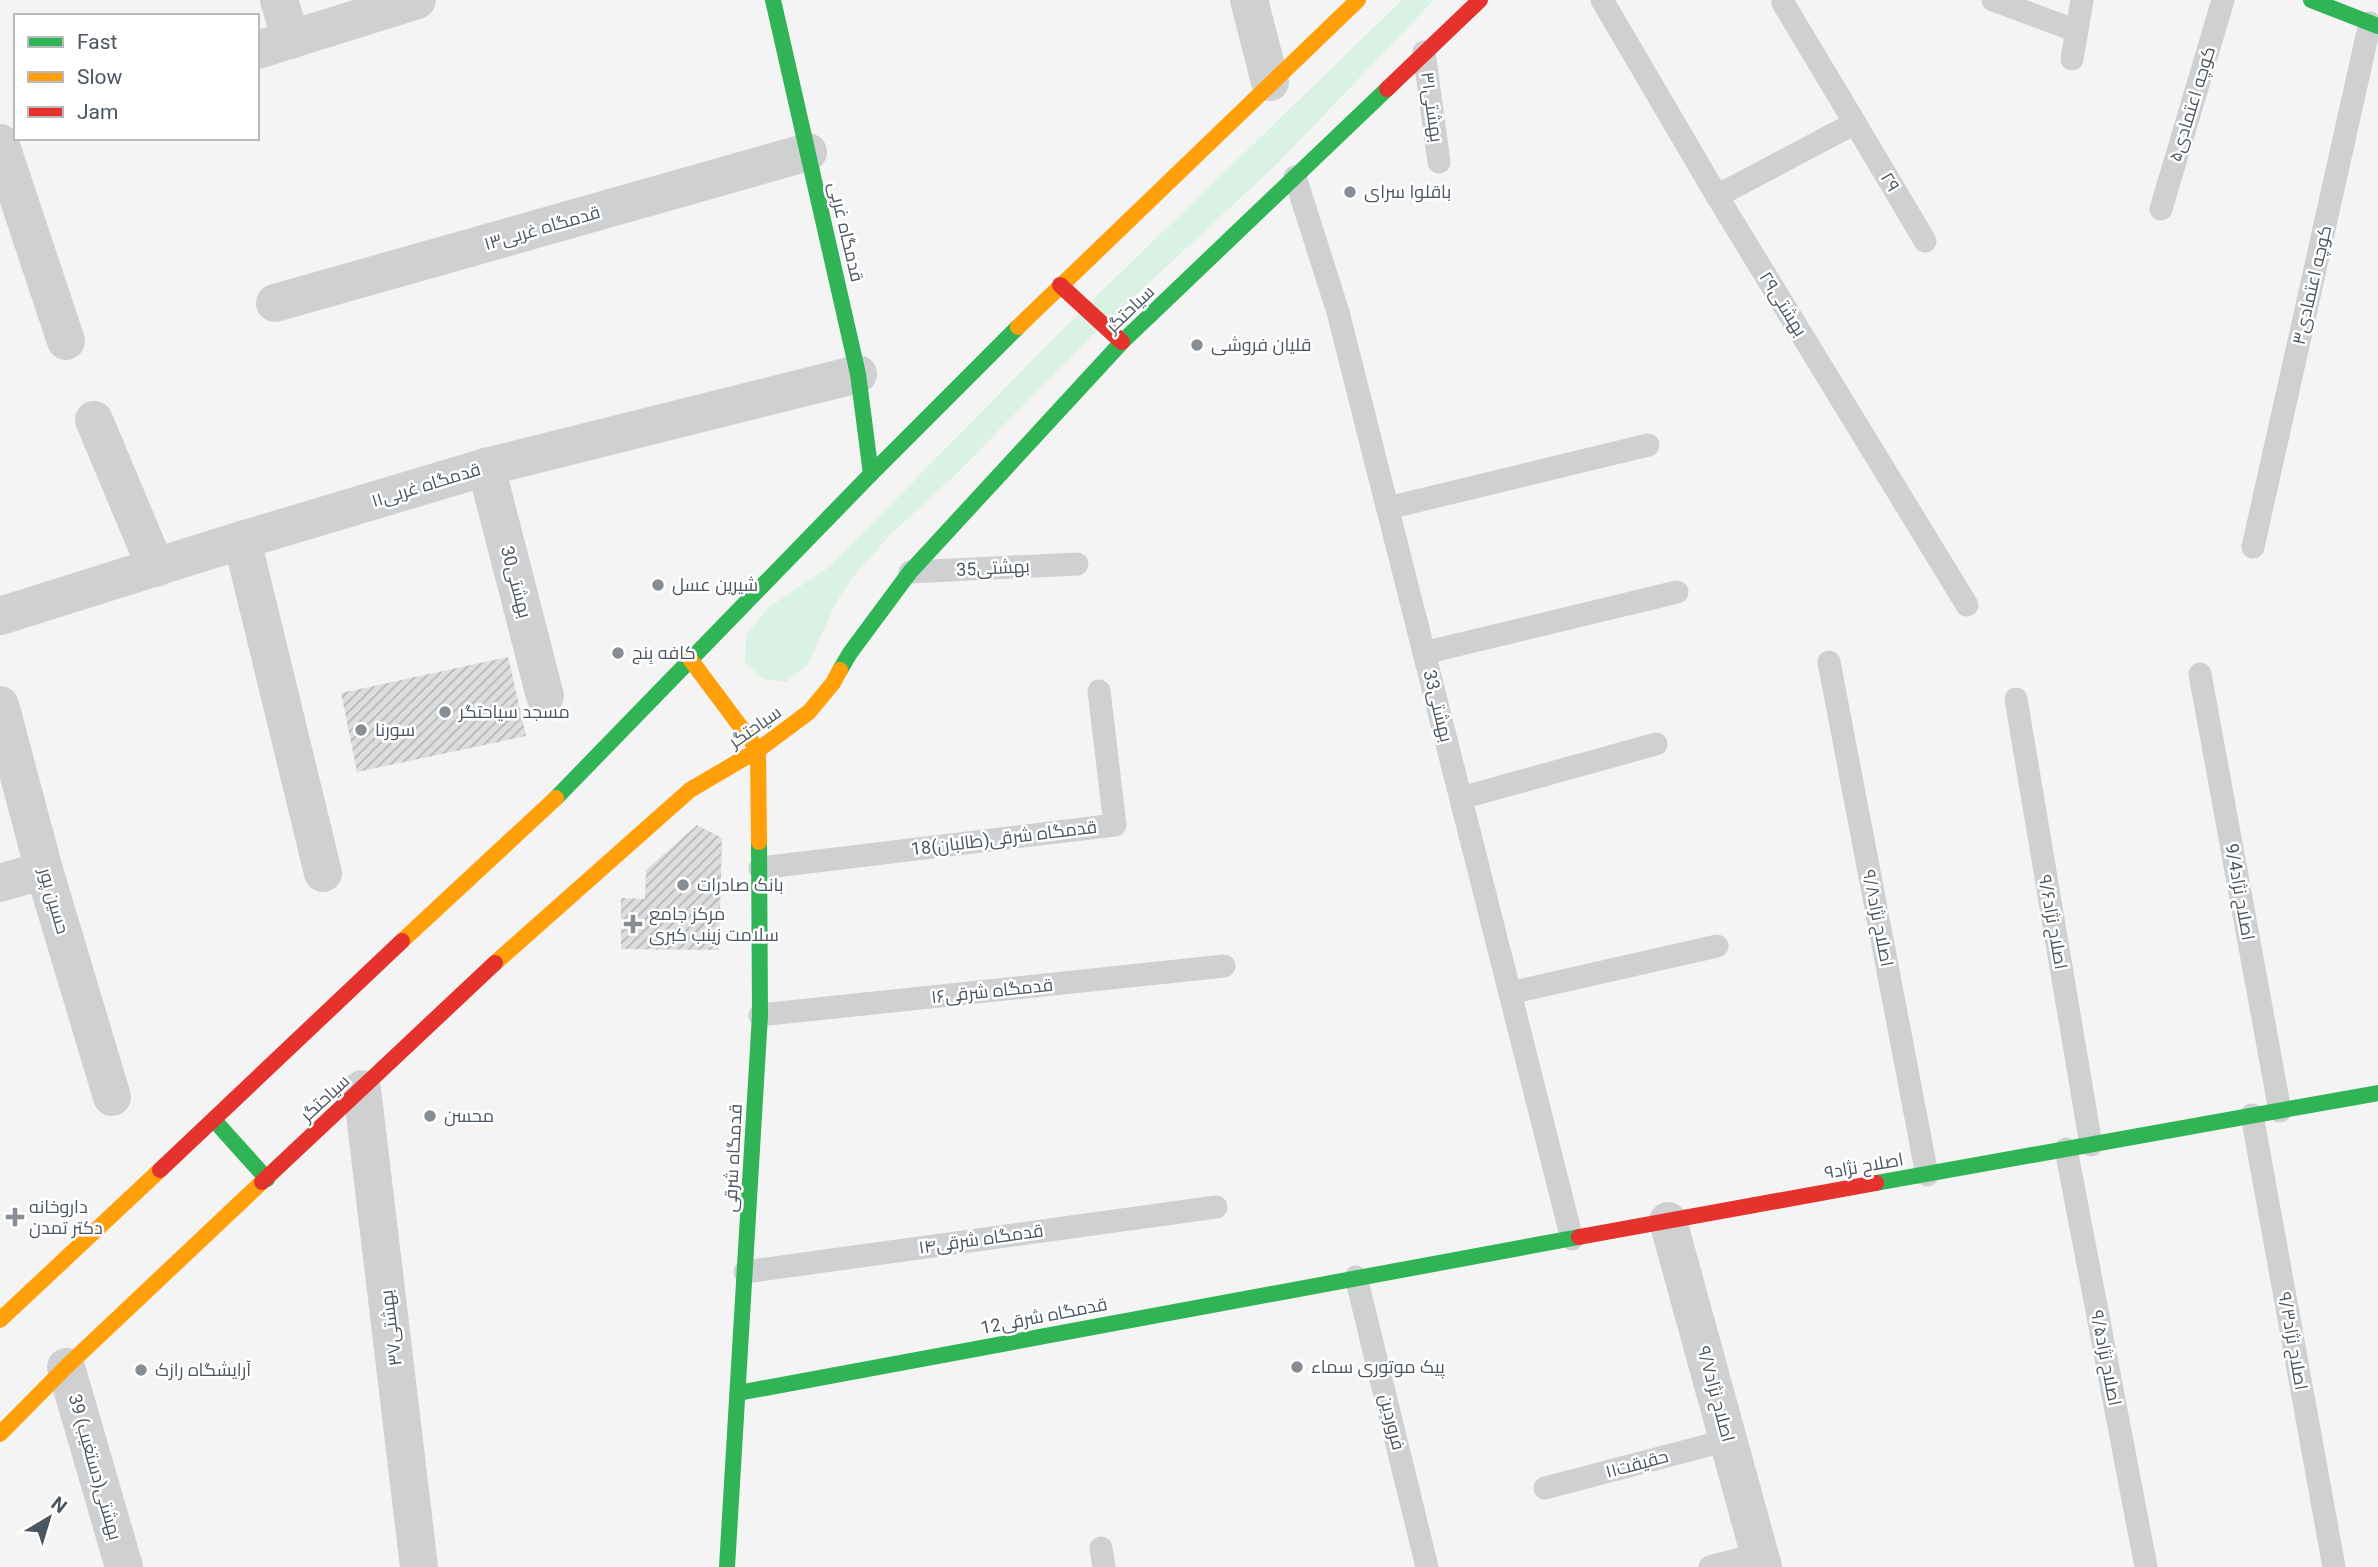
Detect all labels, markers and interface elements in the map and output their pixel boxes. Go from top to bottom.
legend [14,14,259,140]
text: Fast [77,30,118,54]
street label: کوچه اعتمادی۵ [2164,44,2221,165]
text: Slow [77,65,123,89]
street label: بهشتی۳۱ [1416,70,1448,144]
text: Jam [77,100,118,124]
street label: ۲۹ [1877,168,1904,195]
street label: قدمگاه غربی [824,180,868,284]
place label: باقلوا سرای [1364,181,1451,203]
marker: باقلوا سرای [1342,184,1358,200]
street label: قدمگاه غربی۱۳ [481,201,603,255]
street label: کوچه اعتمادی۳ [2288,223,2337,347]
street label: ۲۹بهشتی [1755,268,1811,340]
street label: سیاحتگر [1100,281,1159,338]
place label: قلیان فروشی [1211,334,1311,356]
marker: قلیان فروشی [1189,337,1205,353]
street label: قدمگاه غربی۱۱ [369,458,483,512]
street label: 30بهشتی [496,544,536,620]
street label: بهشتی35 [956,555,1030,581]
place label: شیرین عسل [672,574,758,596]
marker: شیرین عسل [650,577,666,593]
place label: کافه بِنج [632,642,696,665]
marker: کافه بِنج [610,645,626,661]
street label: 33بهشتی [1418,668,1458,744]
place label: مسجد سیاحتگر [458,701,570,723]
street label: سیاحتگر [724,701,785,753]
marker: مسجد سیاحتگر [437,704,453,720]
place label: سورنا [375,719,415,741]
marker: سورنا [353,722,369,738]
street label: 18قدمگاه شرقی(طالبان) [910,816,1098,860]
street label: 9/4اصلاح نژاد [2220,842,2259,942]
street label: حسین پور [33,864,74,937]
street label: اصلاح نژاد۹/۸ [1857,868,1898,969]
street label: اصلاح نژاد۹/۶ [2033,873,2072,971]
place label: بانک صادرات [697,874,784,896]
marker: بانک صادرات [675,877,691,893]
place label: مرکز جامع سلامت زینب کبری [649,903,779,946]
marker: مرکز جامع سلامت زینب کبری [623,914,643,934]
street label: قدمگاه شرقی۱۶ [930,974,1054,1008]
street label: سیاحتگر [295,1070,354,1127]
street label: قدمگاه شرقی [719,1103,747,1213]
place label: محسن [444,1105,494,1127]
marker: محسن [422,1108,438,1124]
street label: اصلاح نژاد۹ [1823,1148,1905,1185]
place label: داروخانه دکتر تمدن [29,1196,103,1239]
marker: داروخانه دکتر تمدن [7,1209,23,1225]
street label: قدمگاه شرقی۱۴ [917,1219,1045,1259]
street label: بهشتی۳۷ [375,1289,407,1367]
street label: اصلاح نژاد۹/۳ [2273,1290,2312,1392]
street label: 12قدمگاه شرقی [979,1293,1109,1339]
street label: اصلاح نژاد۹/۵ [2085,1308,2126,1408]
street label: اصلاح نژاد۹/۷ [1692,1344,1739,1445]
place label: پیک موتوری سماء [1311,1356,1445,1379]
place label: آرایشگاه رازک [155,1359,251,1381]
marker: پیک موتوری سماء [1289,1359,1305,1375]
marker: آرایشگاه رازک [133,1362,149,1378]
street label: 39 بهشتی(دستغیب) [64,1391,126,1543]
street label: فروردین [1374,1392,1410,1452]
street label: حقیقت۱۱ [1603,1445,1671,1482]
north arrow [14,1483,84,1553]
text: N [47,1492,72,1518]

